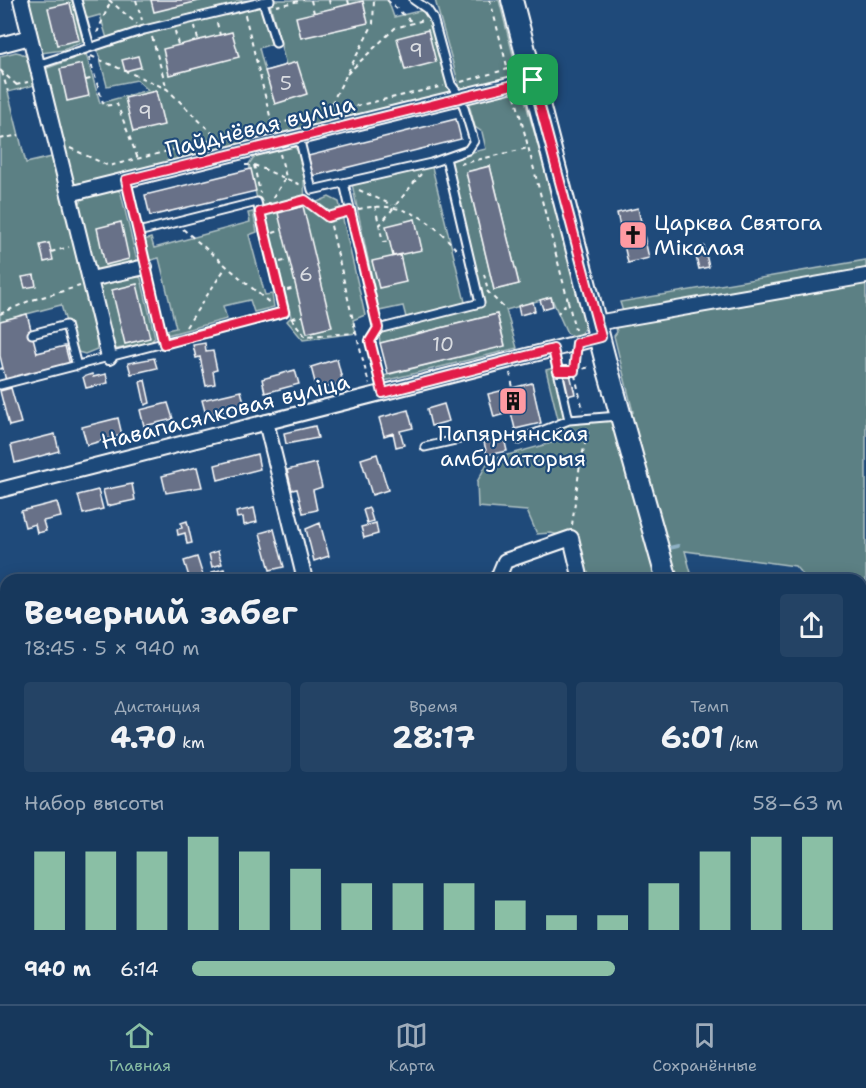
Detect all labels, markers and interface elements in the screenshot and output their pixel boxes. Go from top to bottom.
house number: 9 [409,37,423,63]
pin [507,54,558,105]
icon: arrive [516,63,549,96]
house number: 5 [280,70,292,96]
street label: Паўднёвая вуліца [162,89,358,164]
house number: 9 [138,99,152,125]
place label: Царква Святога Мікалая [654,208,823,262]
church icon: Царква Святога Мікалая [617,219,649,251]
house number: 6 [299,261,313,287]
house number: 10 [432,331,454,357]
street label: Навапасялковая вуліца [98,366,353,456]
building icon: Папярнянская амбулаторыя [497,385,529,417]
place label: Папярнянская амбулаторыя [438,419,588,473]
text: Вечерний забег [24,590,298,635]
button: share [780,594,843,657]
text: 18:45 · 5 × 940 m [24,635,199,661]
text: Дистанция [115,696,200,717]
text: Время [409,696,458,717]
text: Темп [690,696,729,717]
text: 4.70 [110,717,177,758]
text: 28:17 [392,717,475,758]
text: 6:01 [661,717,724,758]
text: km [177,732,205,753]
text: /km [724,732,758,753]
text: Набор высоты [24,790,164,816]
text: 58–63 m [752,790,843,816]
text: 940 m [24,956,91,982]
text: 6:14 [120,956,159,982]
tab: Главная [109,1019,171,1076]
tab: Карта [389,1019,435,1076]
tab: Сохранённые [653,1019,757,1076]

